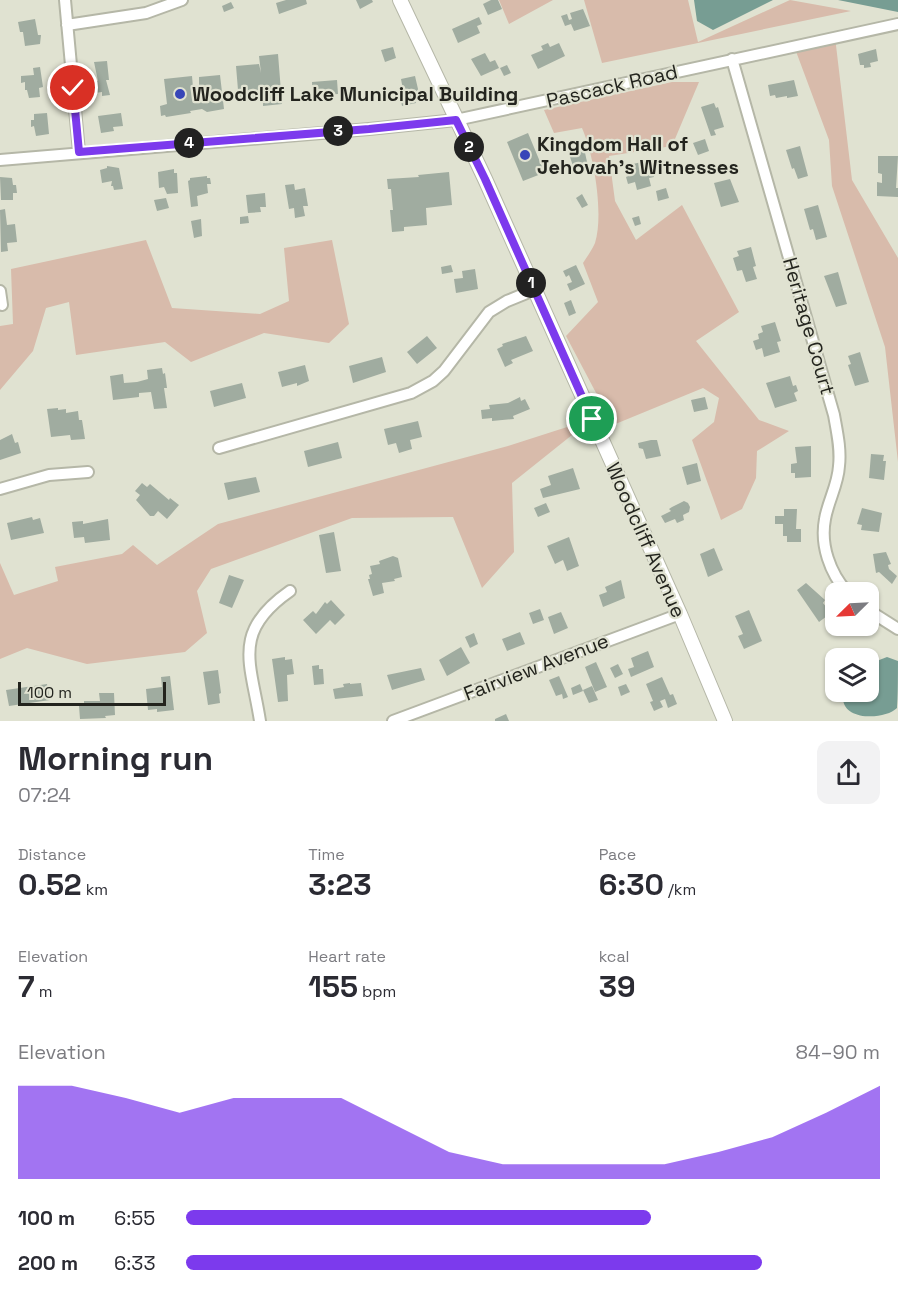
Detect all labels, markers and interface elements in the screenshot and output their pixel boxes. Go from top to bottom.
street label: Pascack Road [544,58,680,114]
pin [47,62,98,113]
icon: check [56,71,89,104]
place label: Woodcliff Lake Municipal Building [192,81,518,107]
marker: Woodcliff Lake Municipal Building [173,87,187,101]
pin: 3 [323,116,353,146]
text: 3 [333,120,343,141]
pin: 4 [174,128,204,158]
place label: Kingdom Hall of Jehovah's Witnesses [537,131,739,180]
text: 4 [184,132,194,153]
pin: 2 [454,132,484,162]
text: 2 [464,136,474,157]
marker: Kingdom Hall of Jehovah's Witnesses [518,148,532,162]
street label: Heritage Court [777,254,841,398]
pin: 1 [516,268,546,298]
text: 1 [527,272,535,293]
pin [566,393,617,444]
icon: arrive [575,402,608,435]
street label: Woodcliff Avenue [600,458,692,622]
north arrow [825,582,879,636]
map controls [825,582,879,702]
street label: Fairview Avenue [460,627,612,707]
button: layers [825,648,879,702]
scale bar [18,679,166,706]
text: 100 m [27,682,72,703]
text: Morning run [18,738,213,780]
button: share [817,741,880,804]
text: 07:24 [18,782,71,808]
text: Distance [18,844,86,865]
text: Time [308,844,345,865]
text: Pace [599,844,636,865]
text: 0.52 [18,865,82,904]
text: 3:23 [308,865,372,904]
text: 6:30 [599,865,664,904]
text: km [82,879,108,900]
text: /km [664,879,696,900]
text: Elevation [18,946,88,967]
text: Heart rate [308,946,386,967]
text: kcal [599,946,630,967]
text: 7 [18,967,35,1006]
text: 155 [308,967,358,1006]
text: 39 [599,967,635,1006]
text: m [35,981,53,1002]
text: bpm [358,981,396,1002]
text: Elevation [18,1039,106,1065]
text: 84–90 m [796,1039,880,1065]
text: 100 m [18,1205,75,1231]
text: 6:55 [114,1205,155,1231]
text: 200 m [18,1250,78,1276]
text: 6:33 [114,1250,155,1276]

